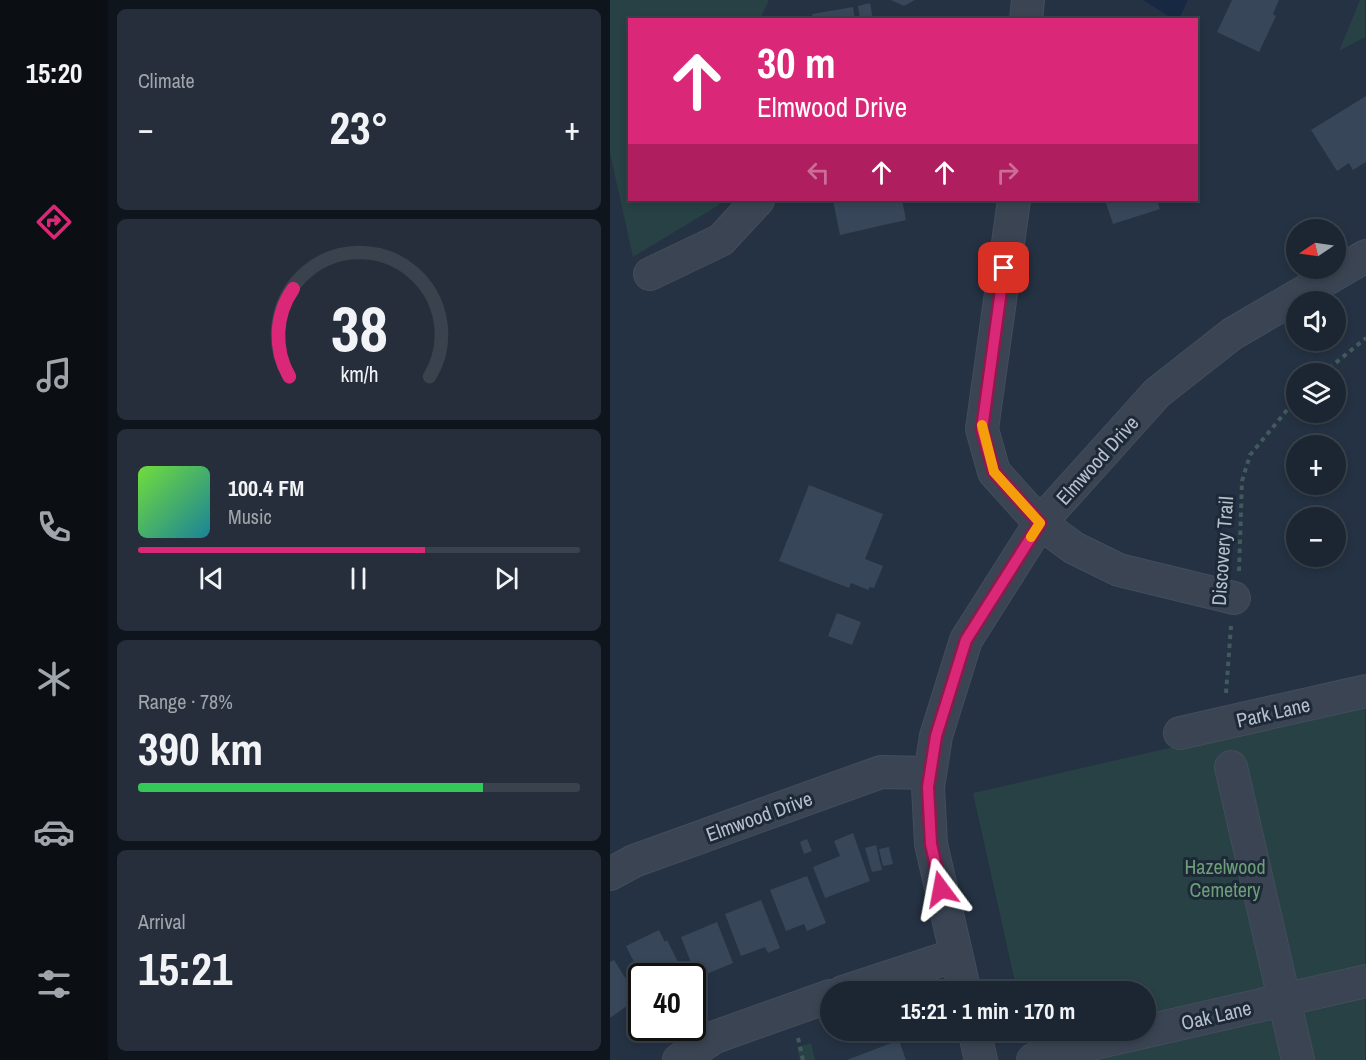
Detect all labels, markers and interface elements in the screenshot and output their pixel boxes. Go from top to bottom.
text: 30 m [757,35,836,91]
icon: ahead [658,42,736,120]
text: 15:20 [26,55,82,91]
text: Climate [138,67,195,94]
text: Elmwood Drive [757,89,907,125]
text: 23° [329,97,389,158]
text: − [138,106,154,150]
text: + [564,106,580,150]
icon: left [802,156,835,189]
icon: ahead [865,156,898,189]
icon: ahead [928,156,961,189]
icon: right [991,156,1024,189]
icon: directions [33,201,75,243]
north arrow [1286,219,1346,279]
map controls [1286,219,1346,567]
pin [978,242,1029,293]
icon: arrive [987,251,1020,284]
text: 38 [331,286,387,370]
button: sound [1286,291,1346,351]
icon: music [33,354,75,396]
text: km/h [340,360,378,389]
button: layers [1286,363,1346,423]
street label: Elmwood Drive [1050,410,1144,510]
button: + [1286,435,1346,495]
text: 100.4 FM [228,473,304,503]
street label: Discovery Trail [1205,495,1239,607]
text: Music [228,503,272,530]
icon: phone [33,506,75,548]
button: − [1286,507,1346,567]
icon: previous [195,562,228,595]
icon: pause [342,562,375,595]
icon: next [490,562,523,595]
icon: climate [33,658,75,700]
text: Range · 78% [138,688,233,715]
street label: Park Lane [1234,690,1312,734]
text: 390 km [138,718,263,779]
street label: Elmwood Drive [702,784,816,848]
icon: car [33,811,75,853]
park label: Hazelwood Cemetery [1184,853,1266,903]
position arrow [909,857,973,921]
text: Arrival [138,908,185,935]
text: 15:21 [138,938,232,999]
icon: filters [33,963,75,1005]
speed limit sign: 40 [628,963,706,1041]
street label: Oak Lane [1178,994,1254,1036]
text: 15:21 · 1 min · 170 m [901,996,1075,1026]

